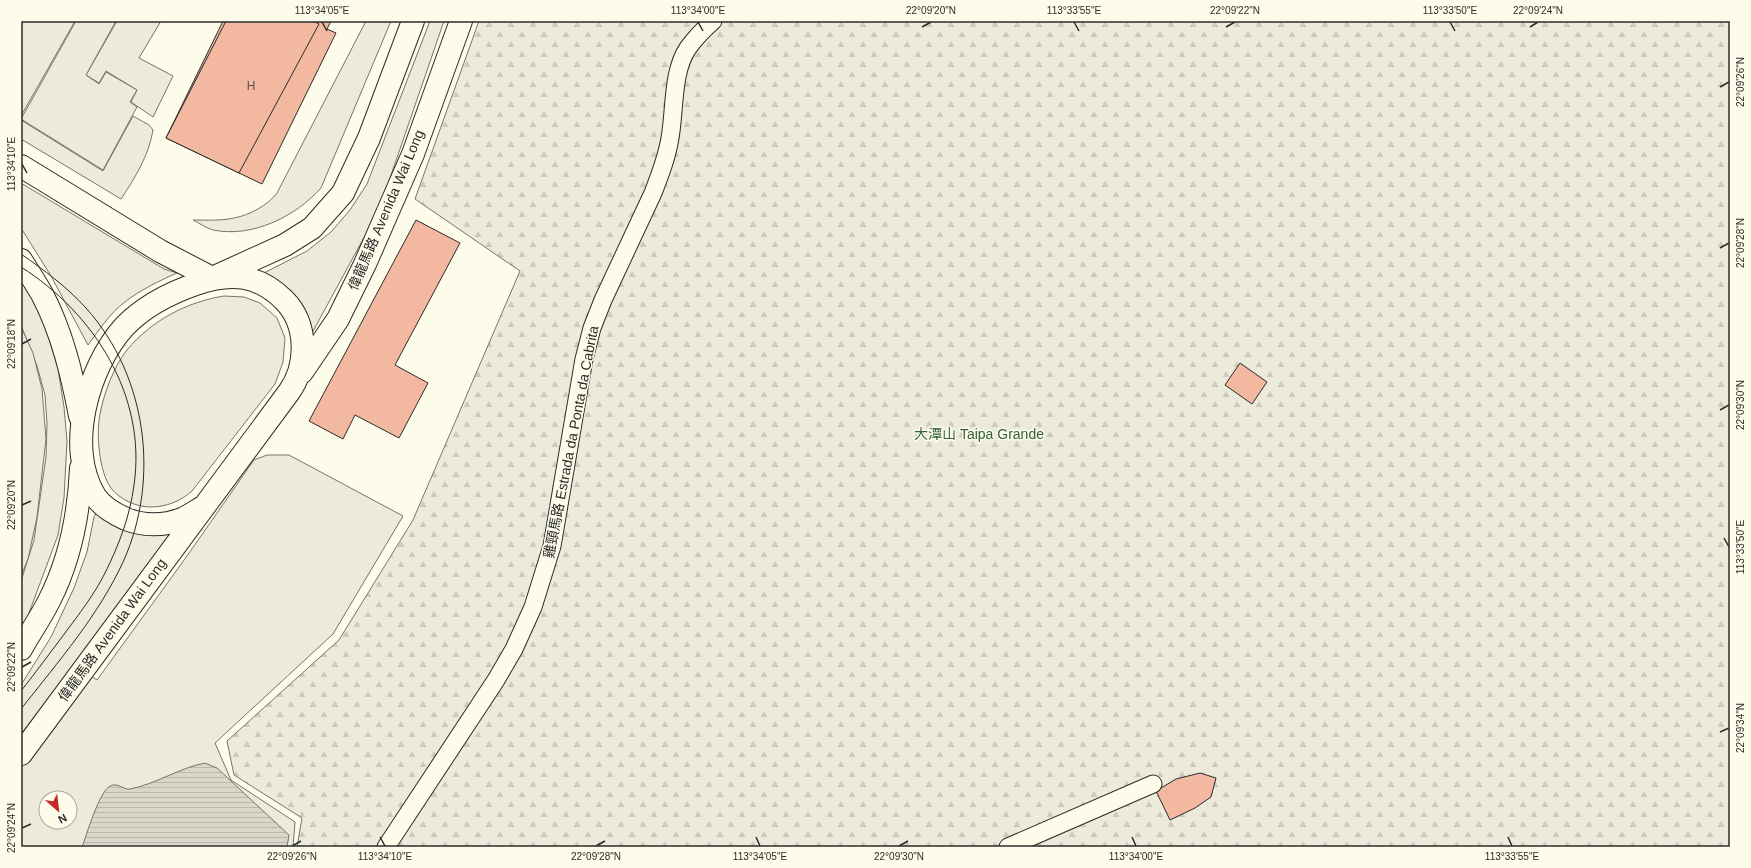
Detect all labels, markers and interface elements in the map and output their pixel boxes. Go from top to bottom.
text: 113°34'05"E [295,5,349,16]
text: 113°34'00"E [671,5,725,16]
text: 22°09'20"N [906,5,956,16]
text: 113°33'55"E [1047,5,1101,16]
text: 22°09'22"N [1210,5,1260,16]
text: 113°33'50"E [1423,5,1477,16]
text: 22°09'24"N [1513,5,1563,16]
text: 22°09'26"N [1735,57,1746,107]
house number: H [247,79,255,93]
street label: 偉龍馬路 Avenida Wai Long [345,127,427,293]
text: 113°34'10"E [6,137,17,191]
text: 22°09'28"N [1735,218,1746,268]
text: 22°09'18"N [6,319,17,369]
street label: 雞頸馬路 Estrada da Ponta da Cabrita [541,324,601,560]
text: 22°09'30"N [1735,380,1746,430]
park label: 大潭山 Taipa Grande [914,426,1044,442]
text: 22°09'20"N [6,480,17,530]
text: 113°33'50"E [1735,520,1746,574]
street label: 偉龍馬路 Avenida Wai Long [55,555,169,705]
text: 22°09'22"N [6,642,17,692]
text: 22°09'34"N [1735,703,1746,753]
north arrow [38,790,78,830]
text: 22°09'24"N [6,803,17,853]
text: N [56,812,69,826]
text: 22°09'26"N [267,851,317,862]
text: 113°34'10"E [358,851,412,862]
text: 22°09'28"N [571,851,621,862]
text: 113°34'05"E [733,851,787,862]
text: 22°09'30"N [874,851,924,862]
text: 113°34'00"E [1109,851,1163,862]
text: 113°33'55"E [1485,851,1539,862]

